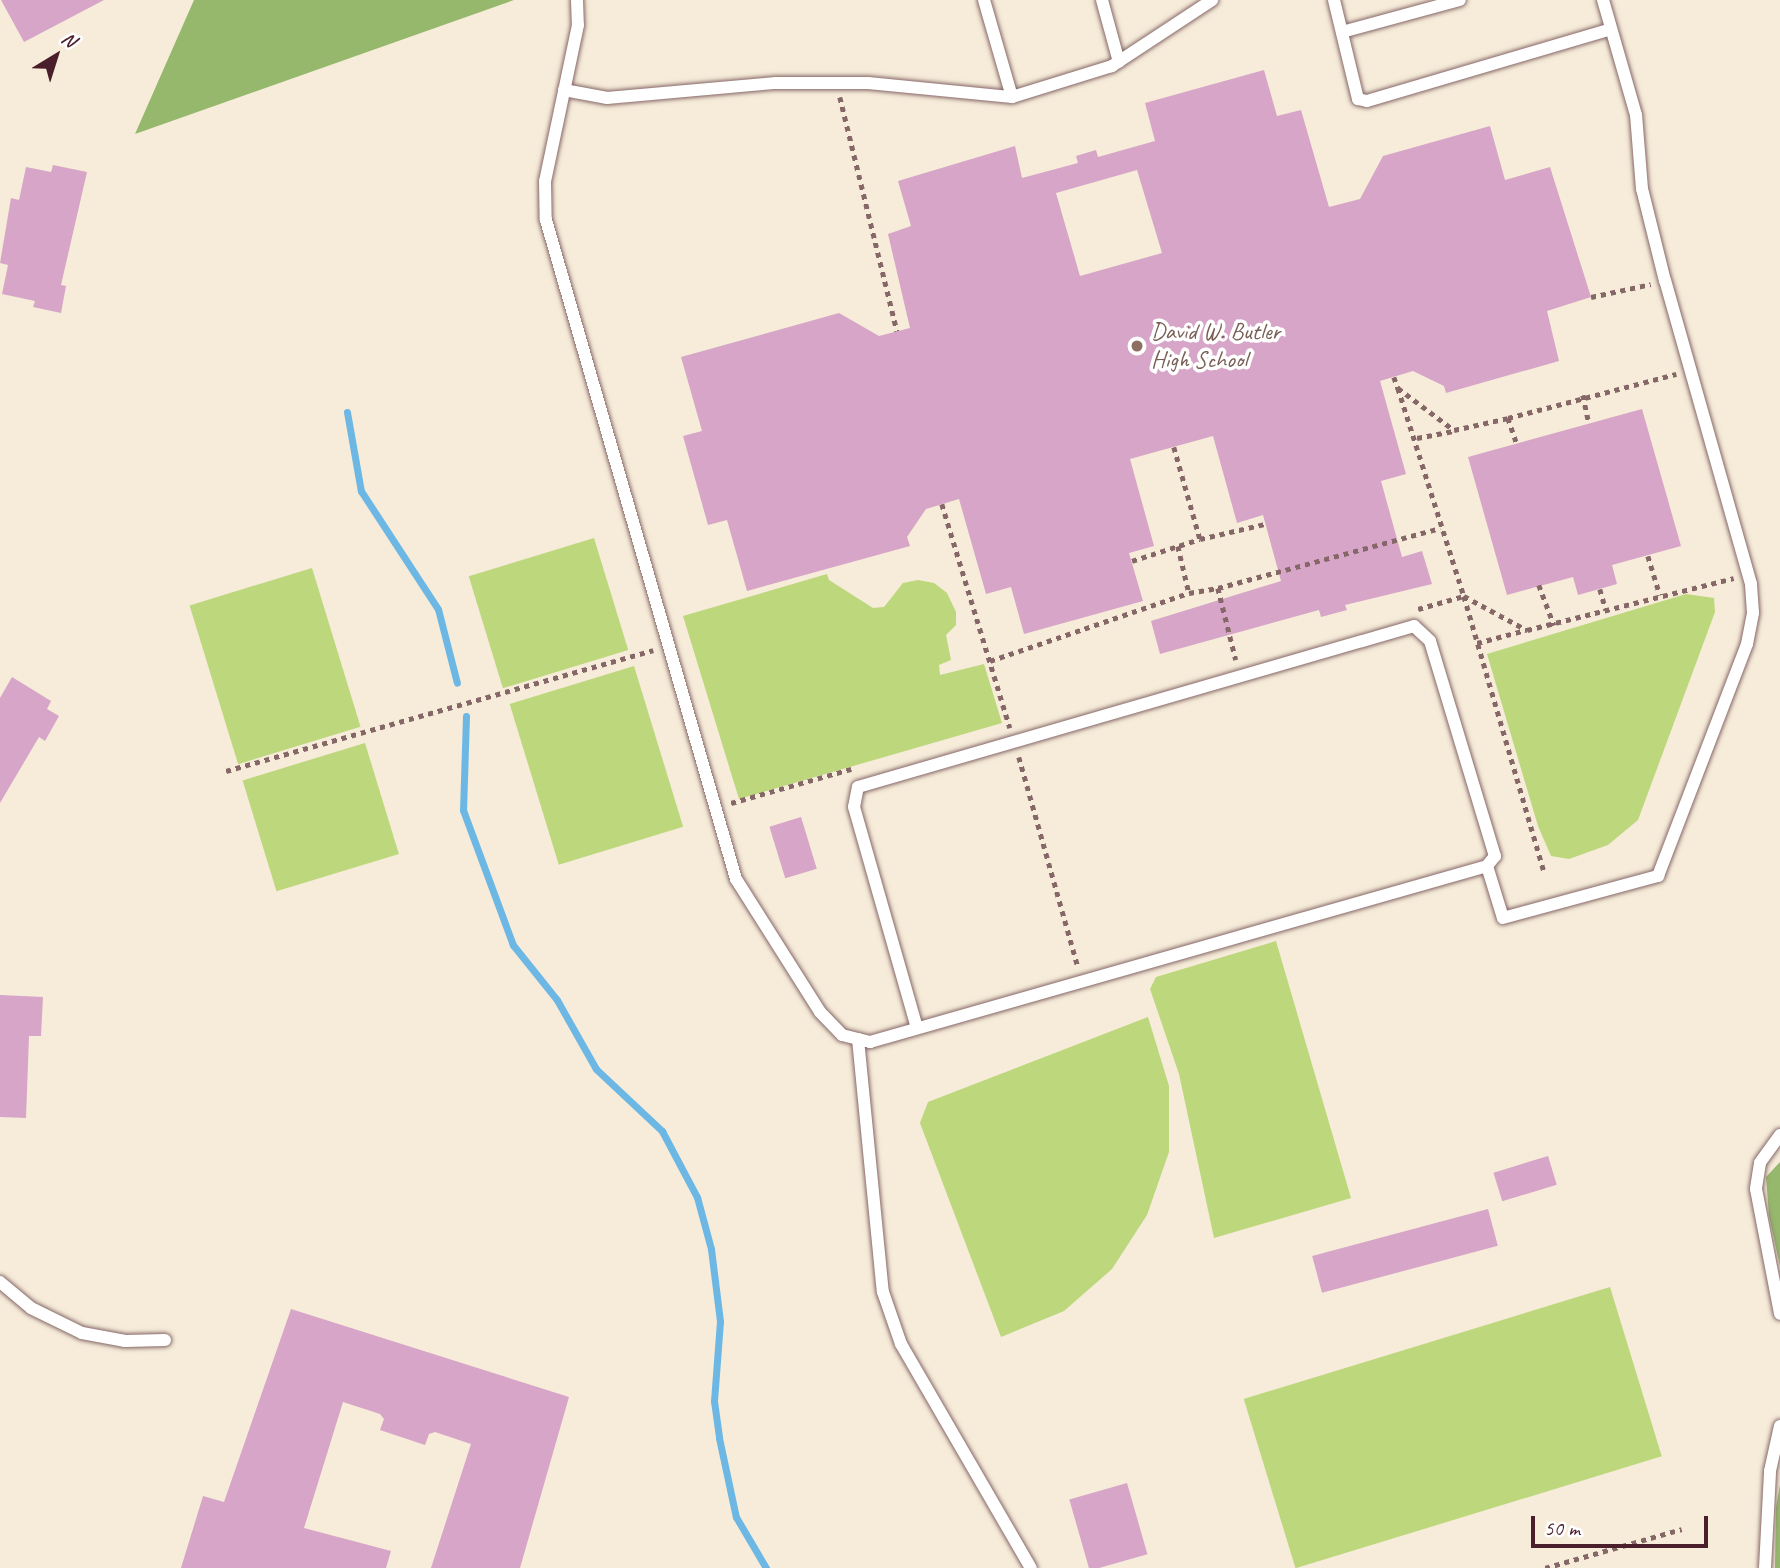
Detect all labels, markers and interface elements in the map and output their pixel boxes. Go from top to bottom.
north arrow [21,21,91,91]
text: N [57,26,81,53]
place label: David W. Butler High School [1151,318,1280,374]
marker: David W. Butler High School [1129,338,1145,354]
scale bar [1535,1502,1712,1546]
text: 50 m [1544,1515,1580,1541]

